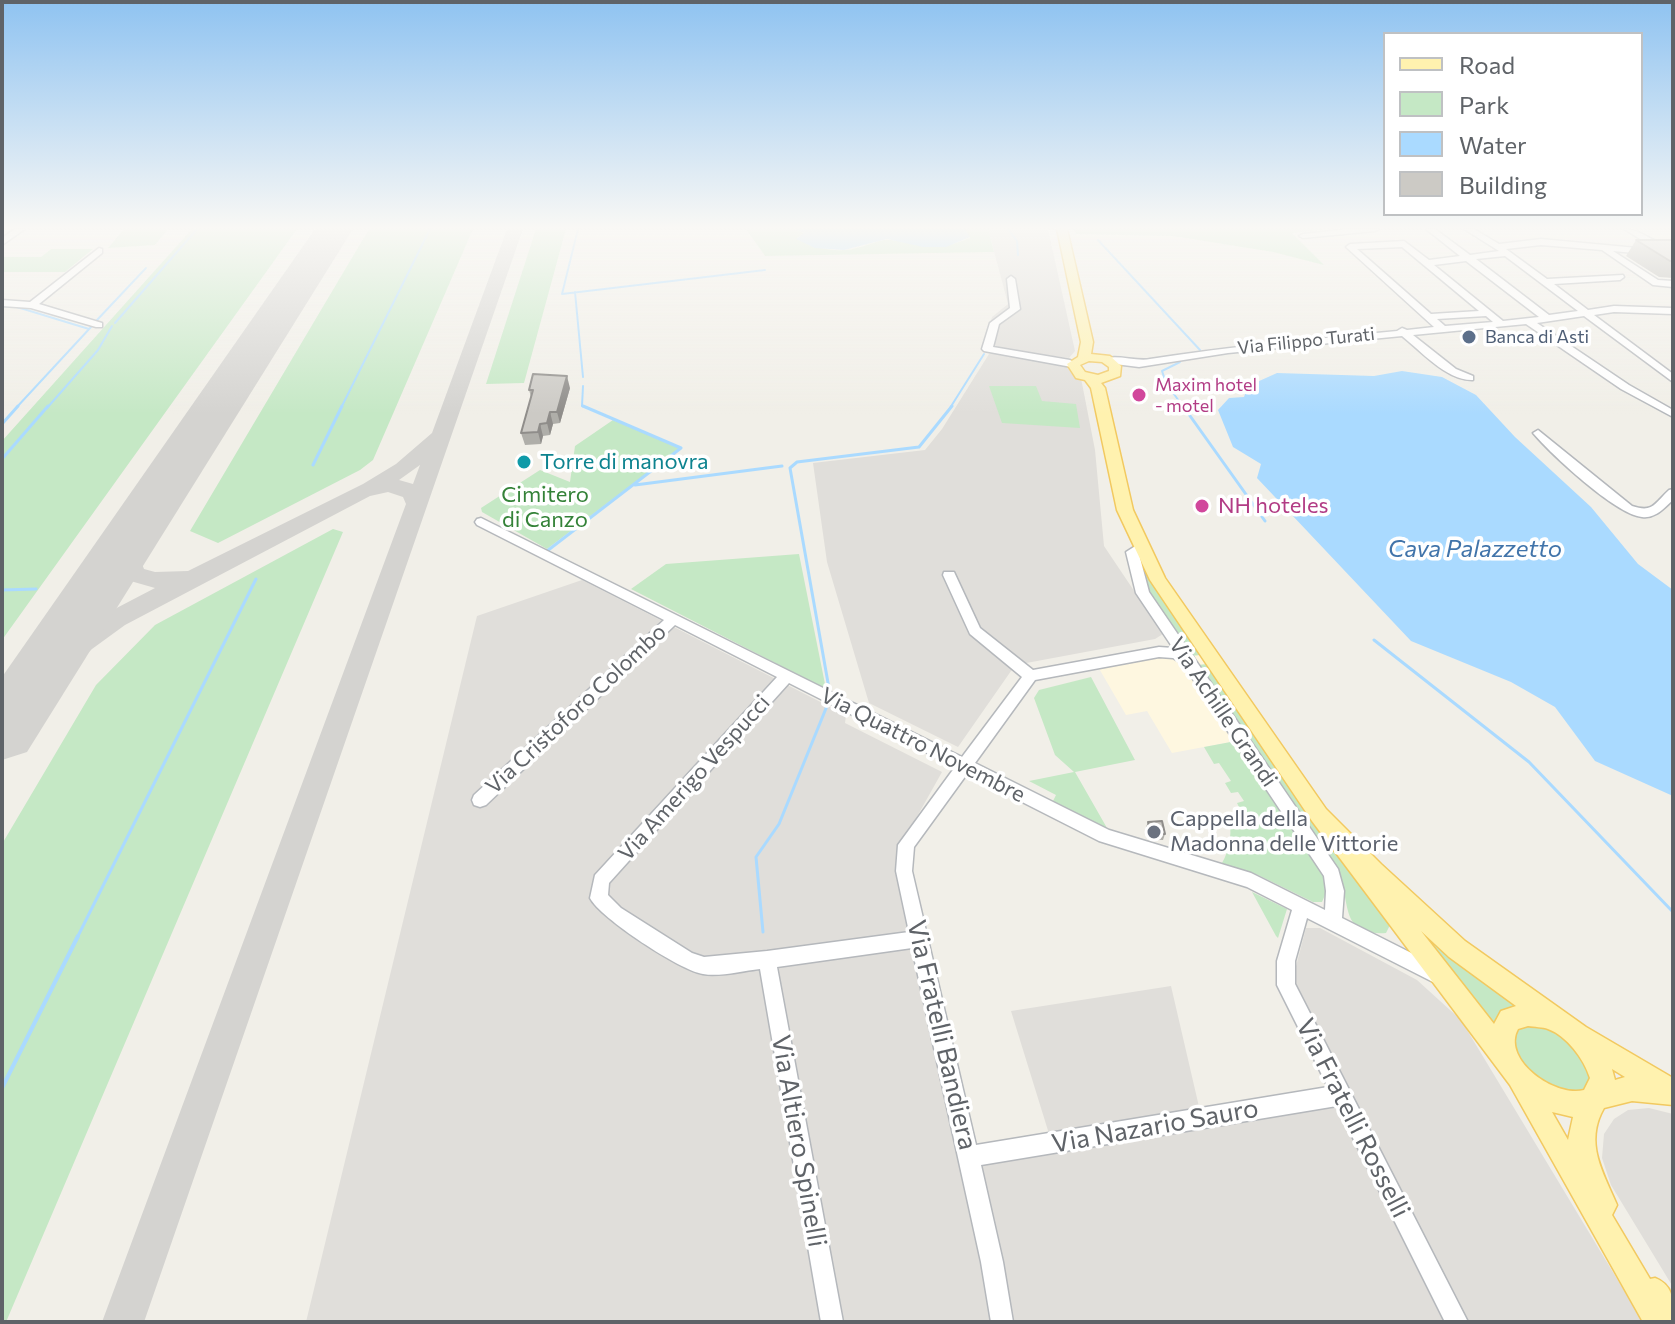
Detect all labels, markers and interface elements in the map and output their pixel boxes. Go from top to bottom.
legend [1383,32,1643,216]
text: Road [1459,50,1515,79]
text: Park [1459,90,1509,119]
text: Water [1459,130,1527,159]
text: Building [1459,170,1547,199]
street label: Via Filippo Turati [1236,323,1376,359]
place label: Banca di Asti [1485,326,1589,348]
marker: Banca di Asti [1460,328,1478,346]
place label: Maxim hotel - motel [1155,374,1257,416]
marker: Maxim hotel - motel [1130,386,1148,404]
place label: Torre di manovra [540,449,709,475]
marker: Torre di manovra [515,453,533,471]
park label: Cimitero di Canzo [501,482,589,534]
place label: NH hoteles [1218,493,1329,519]
marker: NH hoteles [1193,497,1211,515]
water label: Cava Palazzetto [1388,535,1562,563]
street label: Via Cristoforo Colombo [480,618,672,800]
street label: Via Achille Grandi [1163,632,1283,792]
street label: Via Quattro Novembre [816,682,1030,808]
street label: Via Amerigo Vespucci [613,690,775,866]
place label: Cappella della Madonna delle Vittorie [1170,806,1398,858]
marker: Cappella della Madonna delle Vittorie [1145,823,1163,841]
street label: Via Fratelli Bandiera [900,917,984,1153]
street label: Via Fratelli Rosselli [1289,1013,1417,1223]
street label: Via Altiero Spinelli [765,1032,833,1250]
street label: Via Nazario Sauro [1049,1092,1261,1160]

